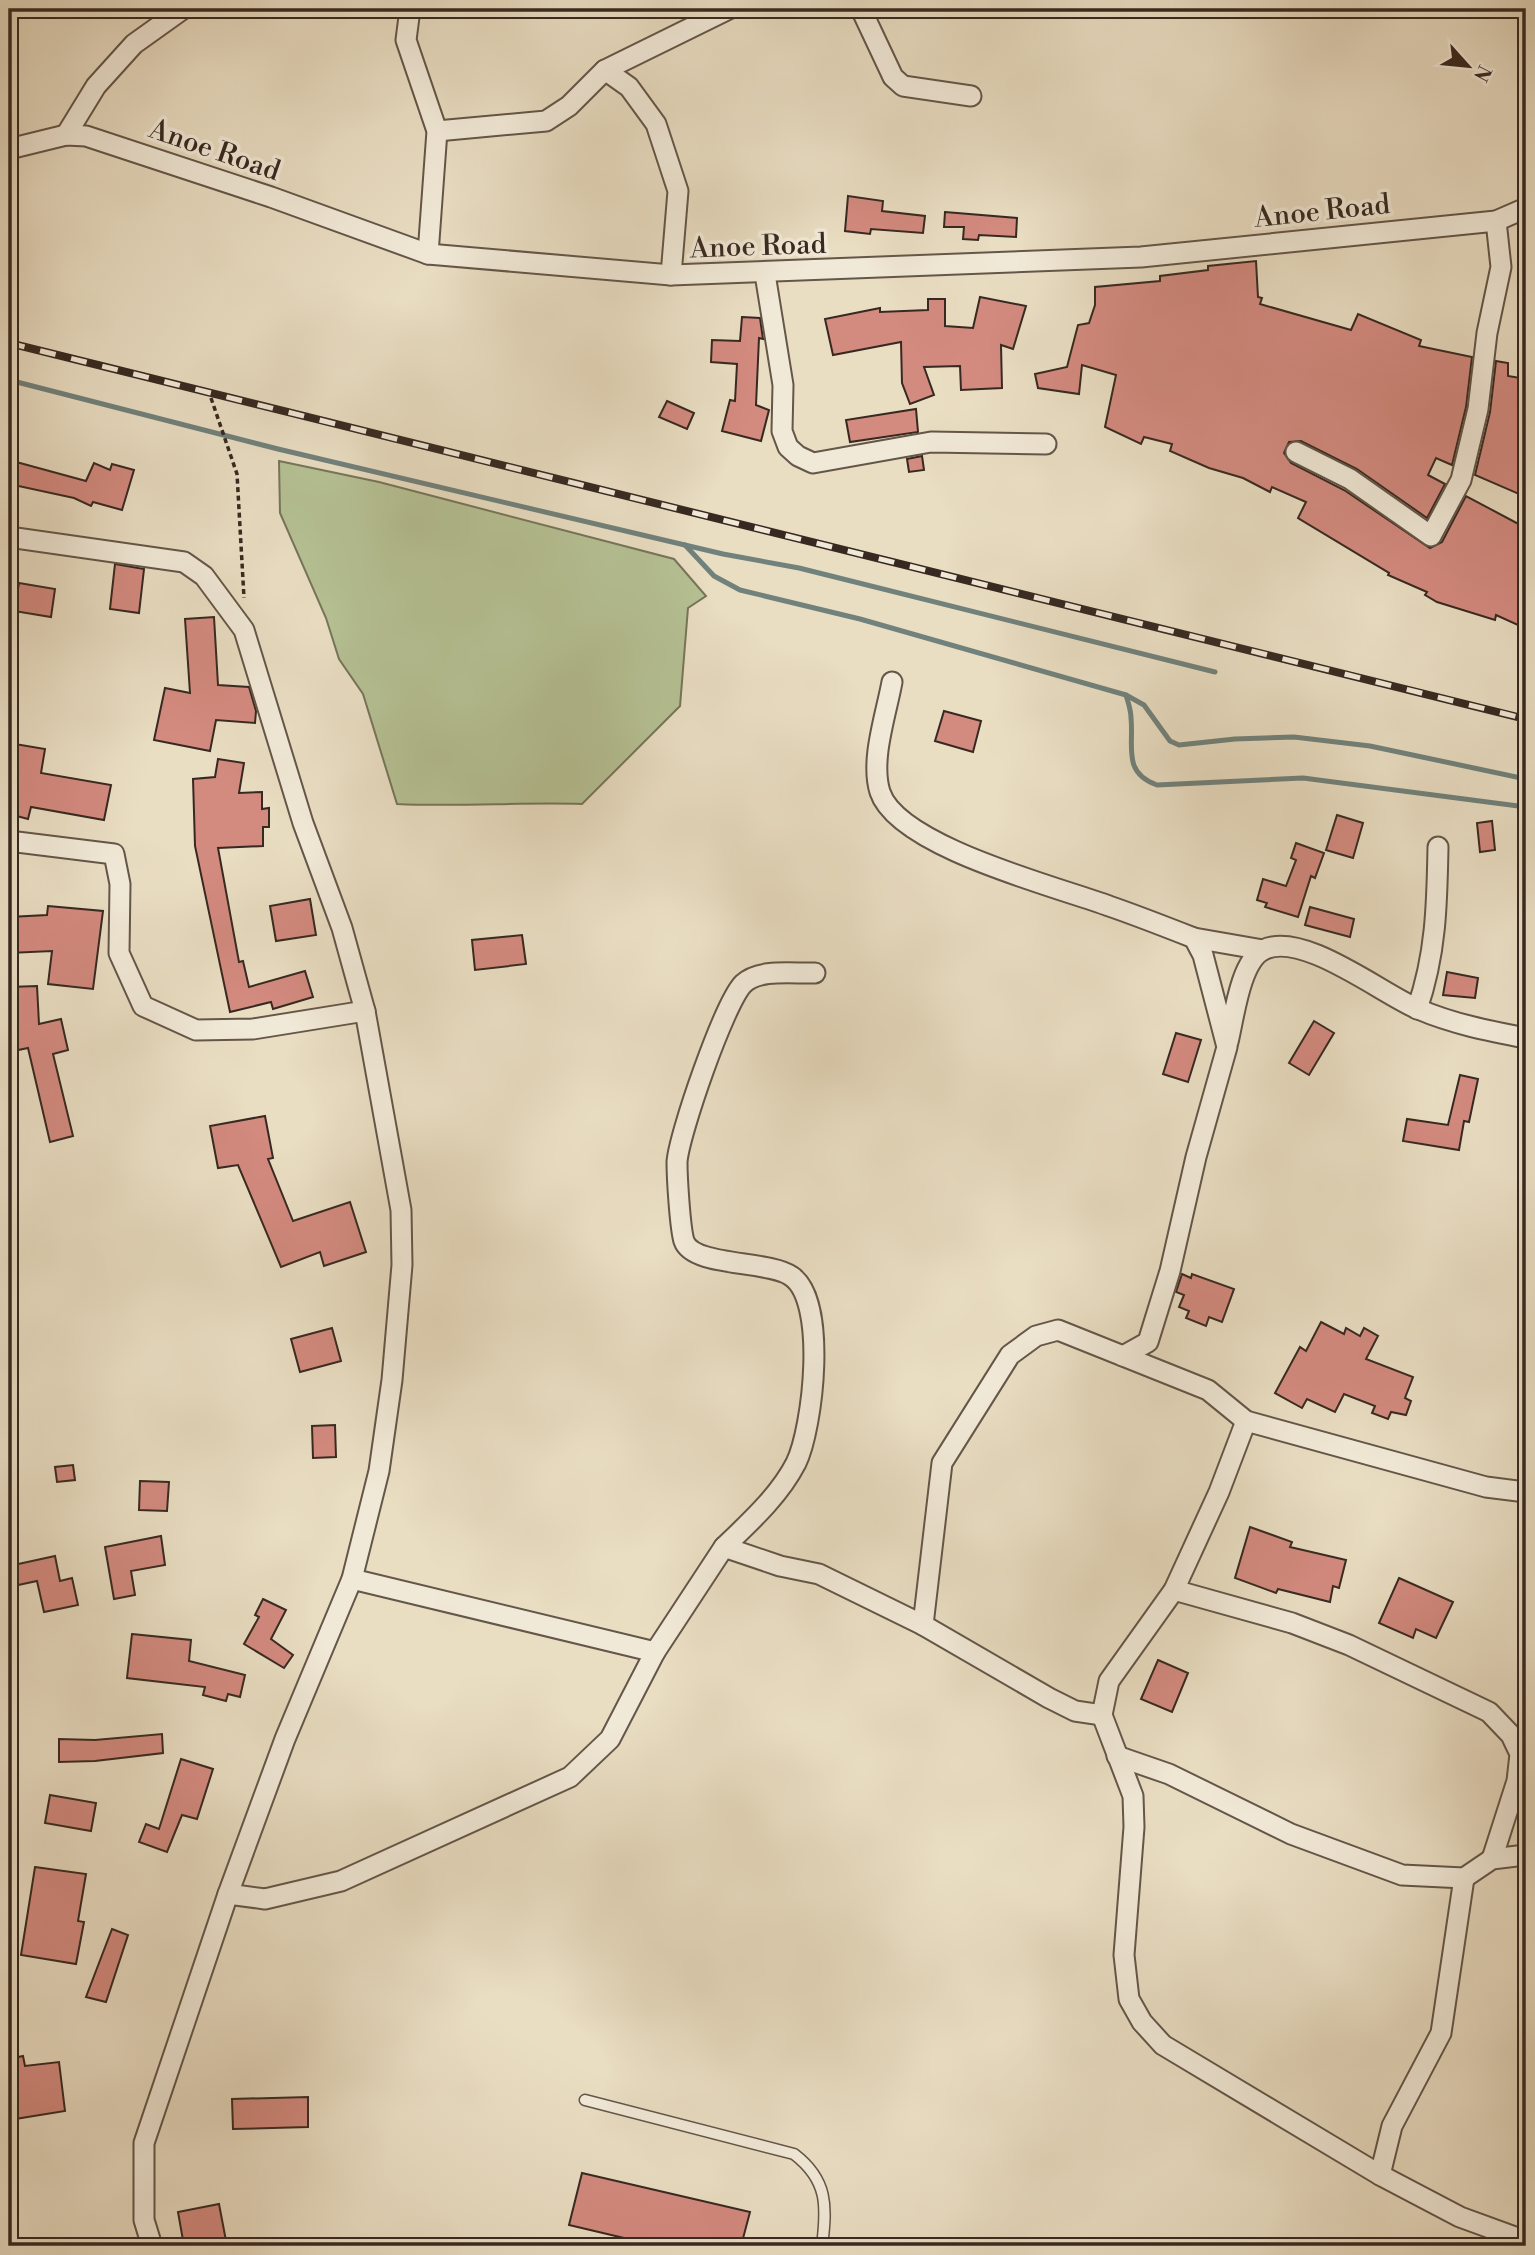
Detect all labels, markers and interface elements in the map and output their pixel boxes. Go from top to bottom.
north arrow [1434,32,1504,102]
text: N [1468,61,1496,85]
street label: Anoe Road [143,111,285,189]
street label: Anoe Road [1251,187,1392,236]
street label: Anoe Road [688,227,827,266]

